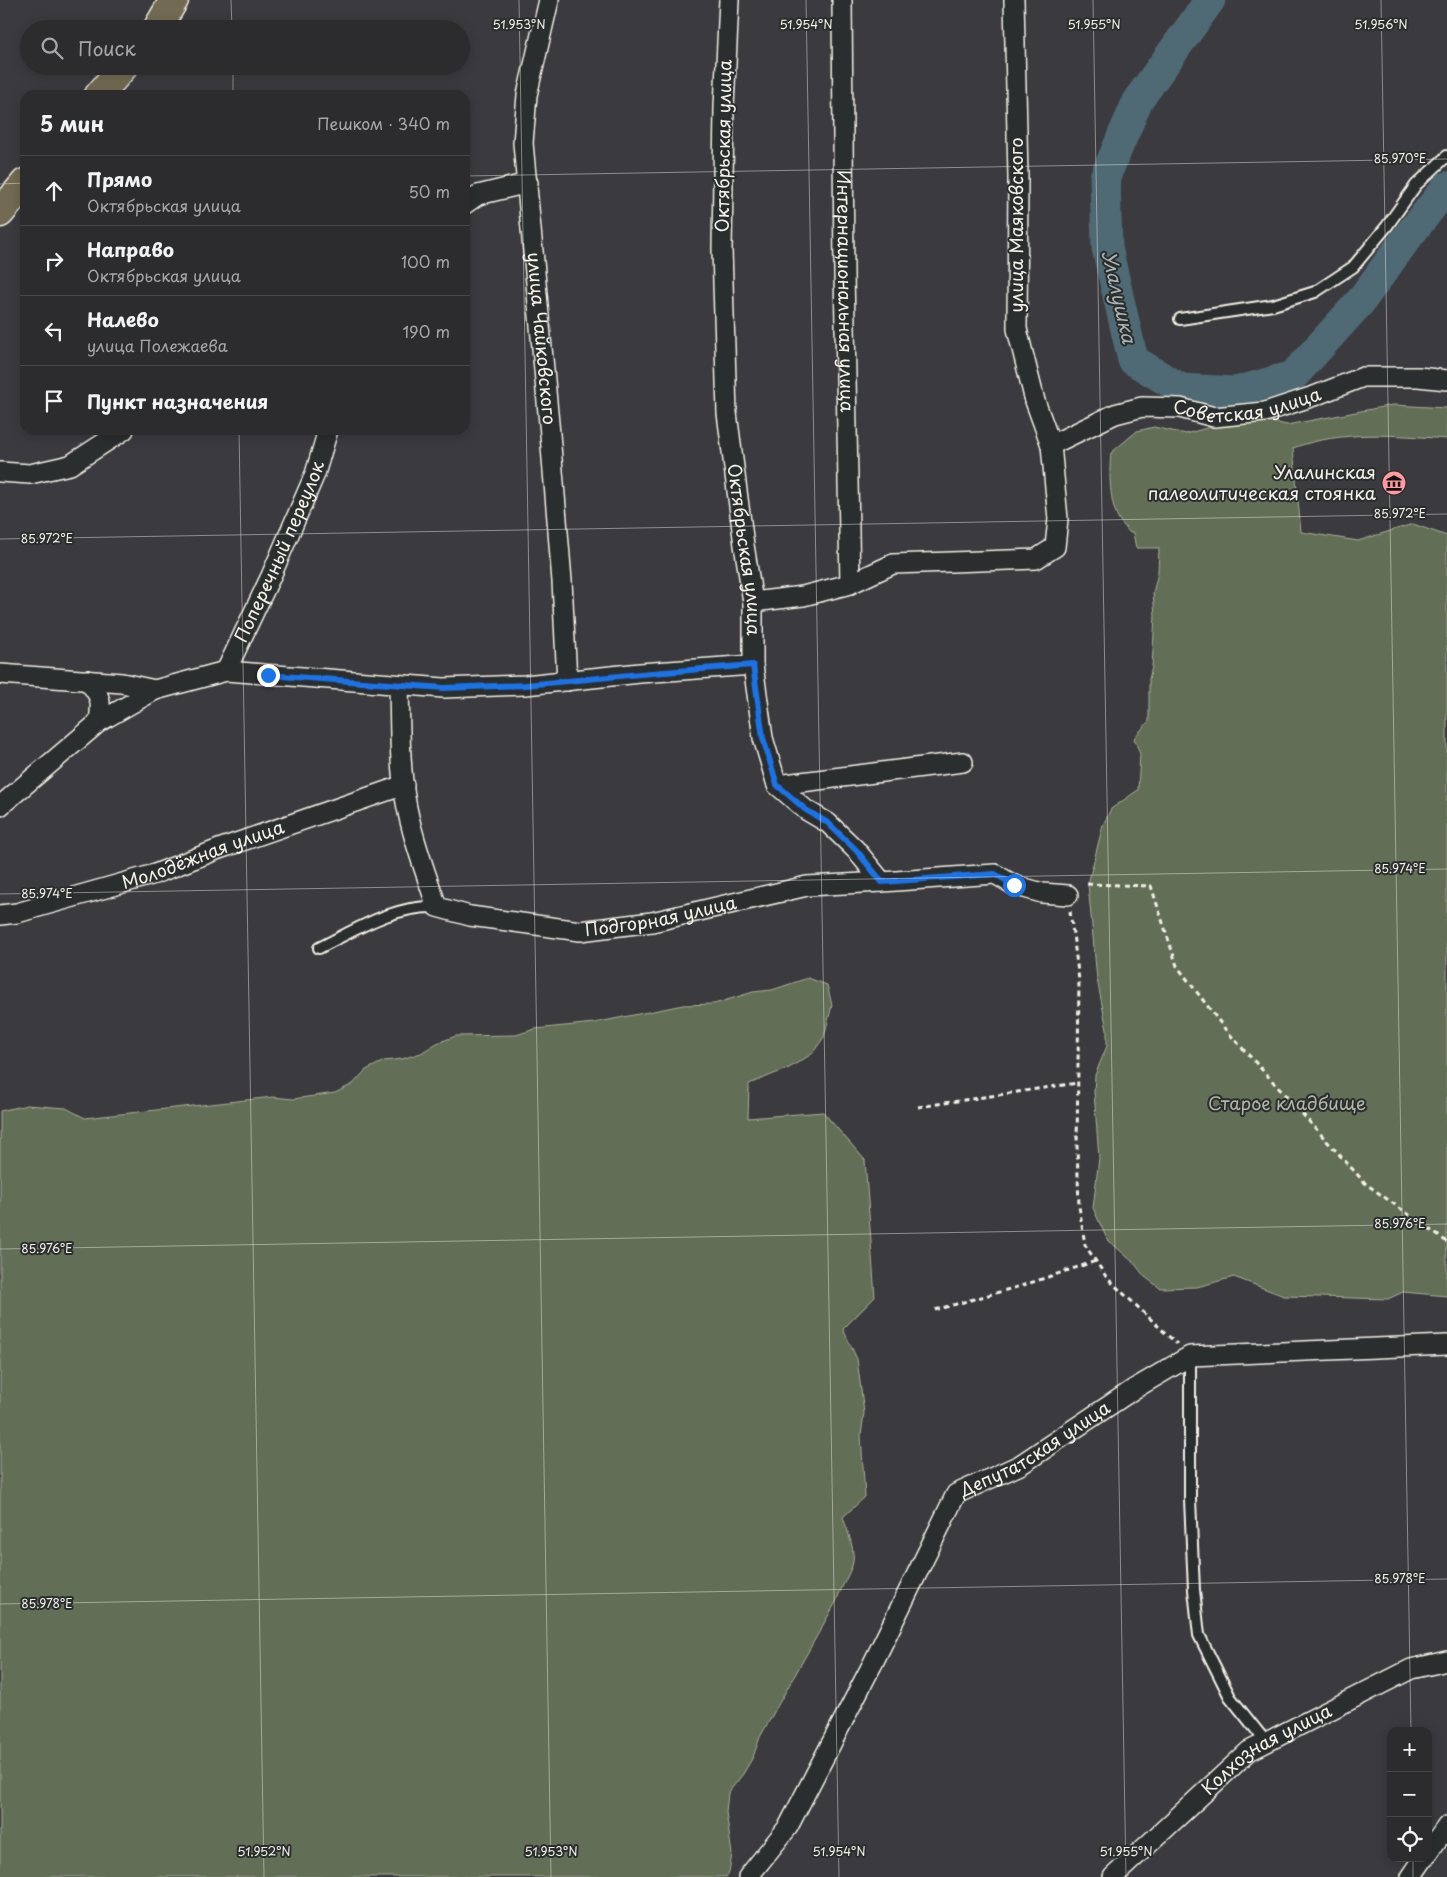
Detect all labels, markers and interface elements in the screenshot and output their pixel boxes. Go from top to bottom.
text: 51.953°N [492,15,546,33]
text: 51.954°N [779,15,833,33]
text: 51.955°N [1067,15,1121,33]
text: 51.956°N [1354,15,1408,33]
search box [20,20,470,75]
icon: search [38,34,66,62]
text: Поиск [78,34,136,62]
street label: Октябрьская улица [707,59,738,233]
text: 5 мин [40,107,104,139]
text: Пешком · 340 m [317,111,450,135]
street label: улица Маяковского [1002,137,1029,313]
text: 85.970°E [1374,149,1426,167]
text: Прямо [87,165,152,193]
street label: Интернациональная улица [831,170,862,413]
icon: ahead [40,177,68,205]
text: 50 m [409,179,450,203]
text: Октябрьская улица [87,193,241,217]
text: Направо [87,235,174,263]
icon: right [40,247,68,275]
water label: Улалушка [1096,247,1145,347]
text: 100 m [401,249,450,273]
street label: улица Чайковского [521,251,564,426]
text: Октябрьская улица [87,263,241,287]
text: Налево [87,305,159,333]
icon: left [40,317,68,345]
text: 190 m [402,319,450,343]
text: улица Полежаева [87,333,228,357]
street label: Советская улица [1173,379,1325,429]
icon: arrive [40,387,68,415]
text: Пункт назначения [87,387,268,415]
street label: Поперечный переулок [227,457,330,646]
place label: Улалинская палеолитическая стоянка [1148,458,1377,506]
street label: Октябрьская улица [722,462,768,636]
museum icon: Улалинская палеолитическая стоянка [1381,470,1407,496]
text: 85.972°E [1374,504,1426,522]
text: 85.972°E [21,529,73,547]
route end [257,664,280,687]
street label: Молодёжная улица [118,812,288,895]
text: 85.974°E [1374,859,1426,877]
route start [1003,874,1026,897]
text: 85.974°E [21,884,73,902]
street label: Подгорная улица [583,888,739,942]
park label: Старое кладбище [1208,1089,1366,1116]
text: 85.976°E [1374,1214,1426,1232]
text: 85.976°E [21,1239,73,1257]
street label: Депутатская улица [954,1393,1116,1503]
text: 85.978°E [1374,1569,1426,1587]
text: 85.978°E [21,1594,73,1612]
street label: Колхозная улица [1195,1696,1336,1801]
map controls [1387,1727,1432,1862]
button: + [1387,1727,1432,1772]
button: − [1387,1772,1432,1817]
button: locate [1387,1817,1432,1862]
text: 51.952°N [237,1842,291,1860]
text: 51.953°N [524,1842,578,1860]
text: 51.954°N [812,1842,866,1860]
text: 51.955°N [1099,1842,1153,1860]

